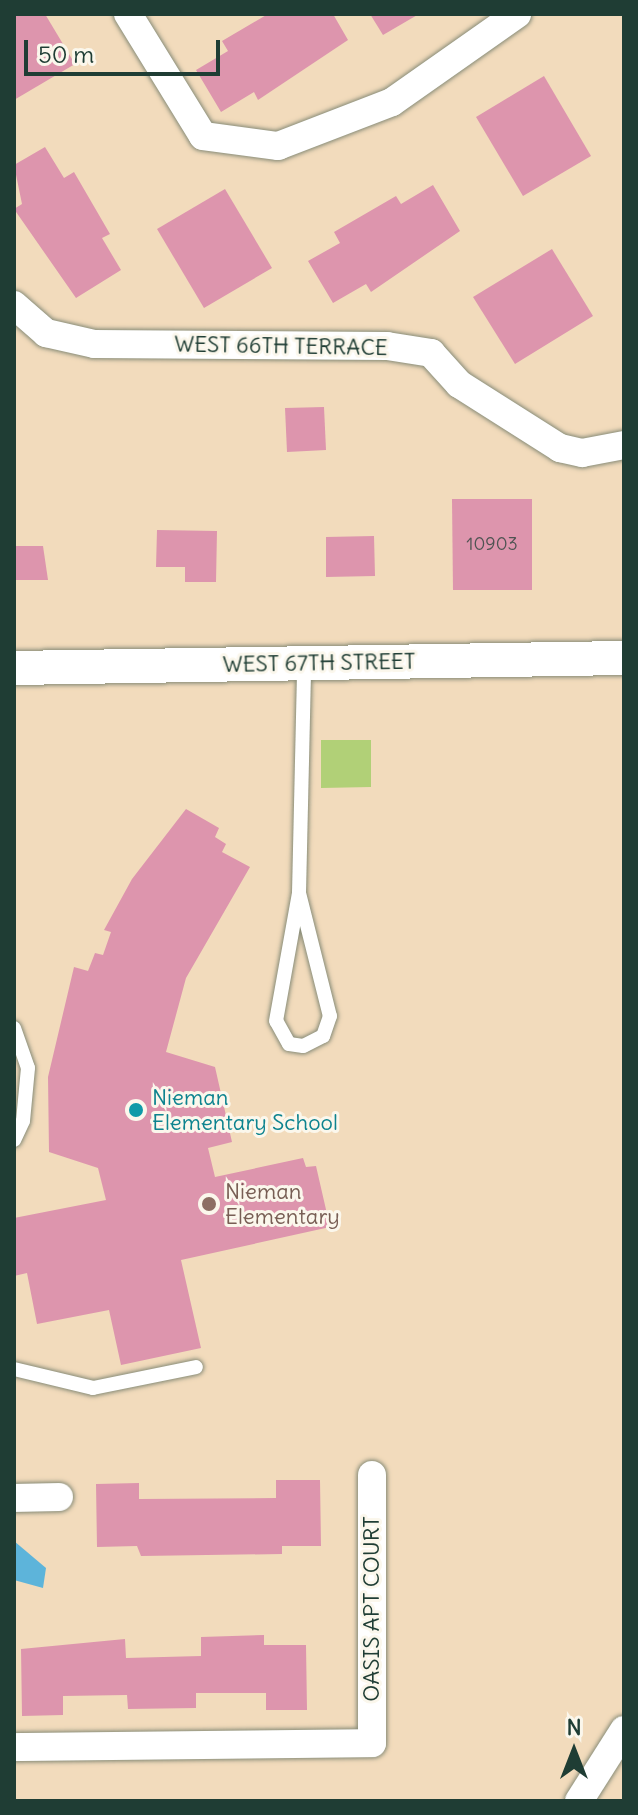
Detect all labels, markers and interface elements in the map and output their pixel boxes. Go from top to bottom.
scale bar [28,24,224,74]
text: 50 m [38,39,94,69]
street label: WEST 66TH TERRACE [174,331,388,361]
house number: 10903 [466,533,518,555]
street label: WEST 67TH STREET [222,648,416,678]
place label: Nieman Elementary School [152,1084,338,1136]
marker: Nieman Elementary School [127,1101,145,1119]
place label: Nieman Elementary [225,1178,340,1230]
marker: Nieman Elementary [200,1195,218,1213]
street label: OASIS APT COURT [359,1516,385,1702]
north arrow [534,1711,614,1791]
text: N [566,1713,582,1741]

